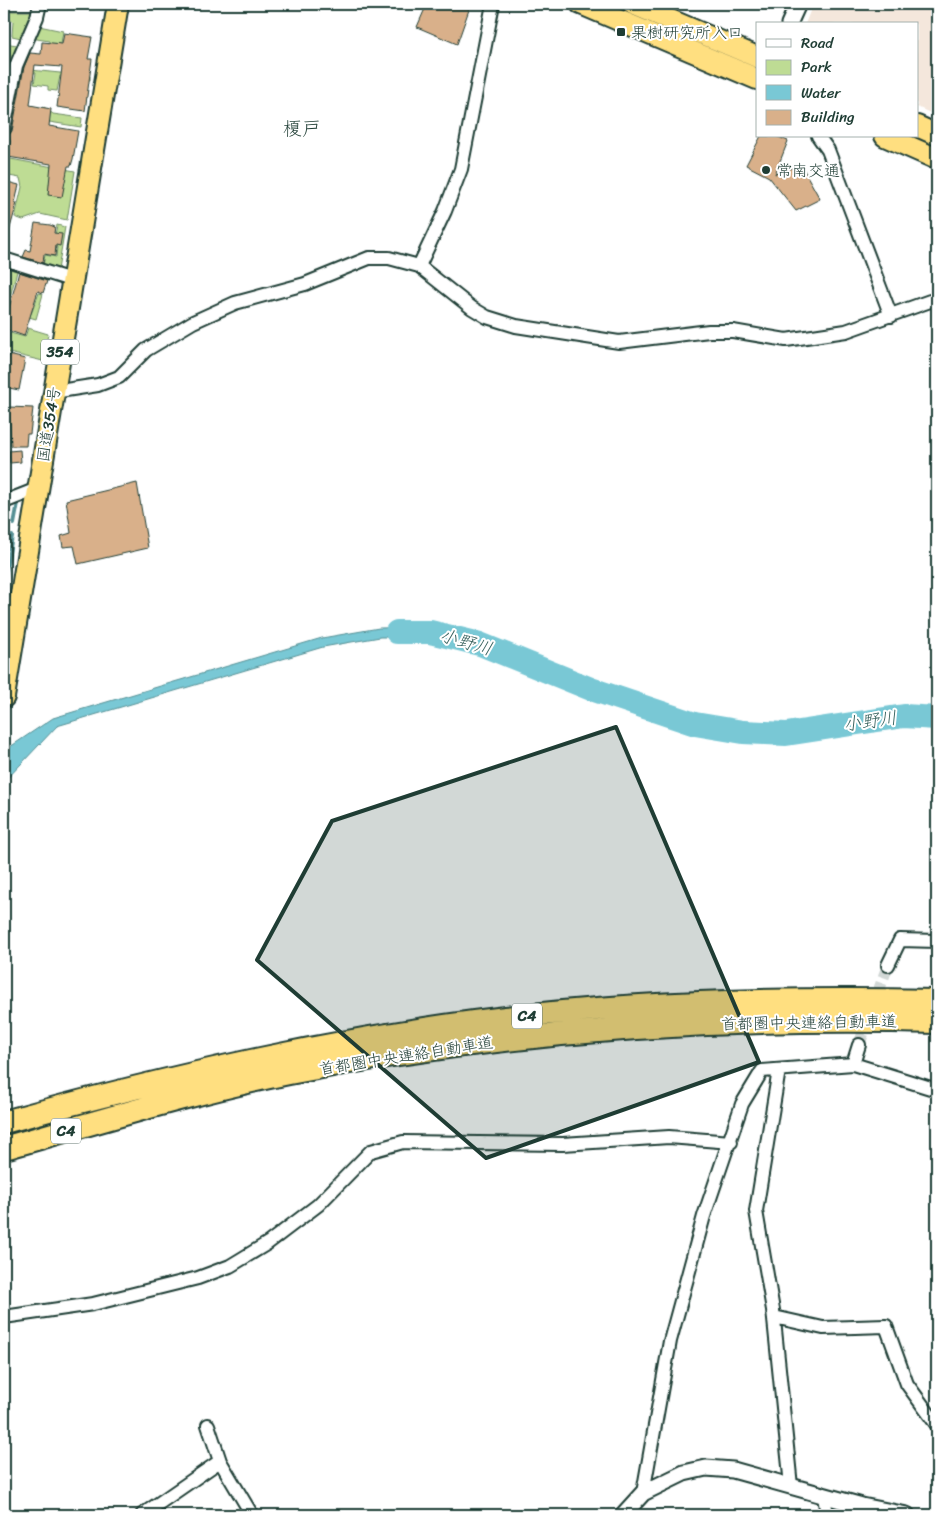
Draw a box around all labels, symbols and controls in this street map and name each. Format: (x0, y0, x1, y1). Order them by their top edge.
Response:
place label: 果樹研究所入口 (631, 18, 743, 47)
legend (756, 22, 918, 138)
marker: 果樹研究所入口 (615, 26, 627, 38)
text: Road (801, 30, 834, 56)
text: Park (801, 54, 832, 80)
text: Water (801, 80, 841, 106)
text: Building (801, 104, 855, 130)
district label: 榎戸 (283, 112, 321, 145)
place label: 常南交通 (776, 156, 840, 185)
marker: 常南交通 (760, 164, 772, 176)
road number: 354 (41, 340, 79, 364)
street label: 国道354号 (28, 384, 69, 464)
water label: 小野川 (436, 619, 496, 665)
water label: 小野川 (841, 701, 899, 741)
road number: C4 (512, 1004, 542, 1028)
street label: 首都圏中央連絡自動車道 (721, 1006, 897, 1039)
street label: 首都圏中央連絡自動車道 (317, 1027, 495, 1084)
road number: C4 (51, 1118, 81, 1144)

